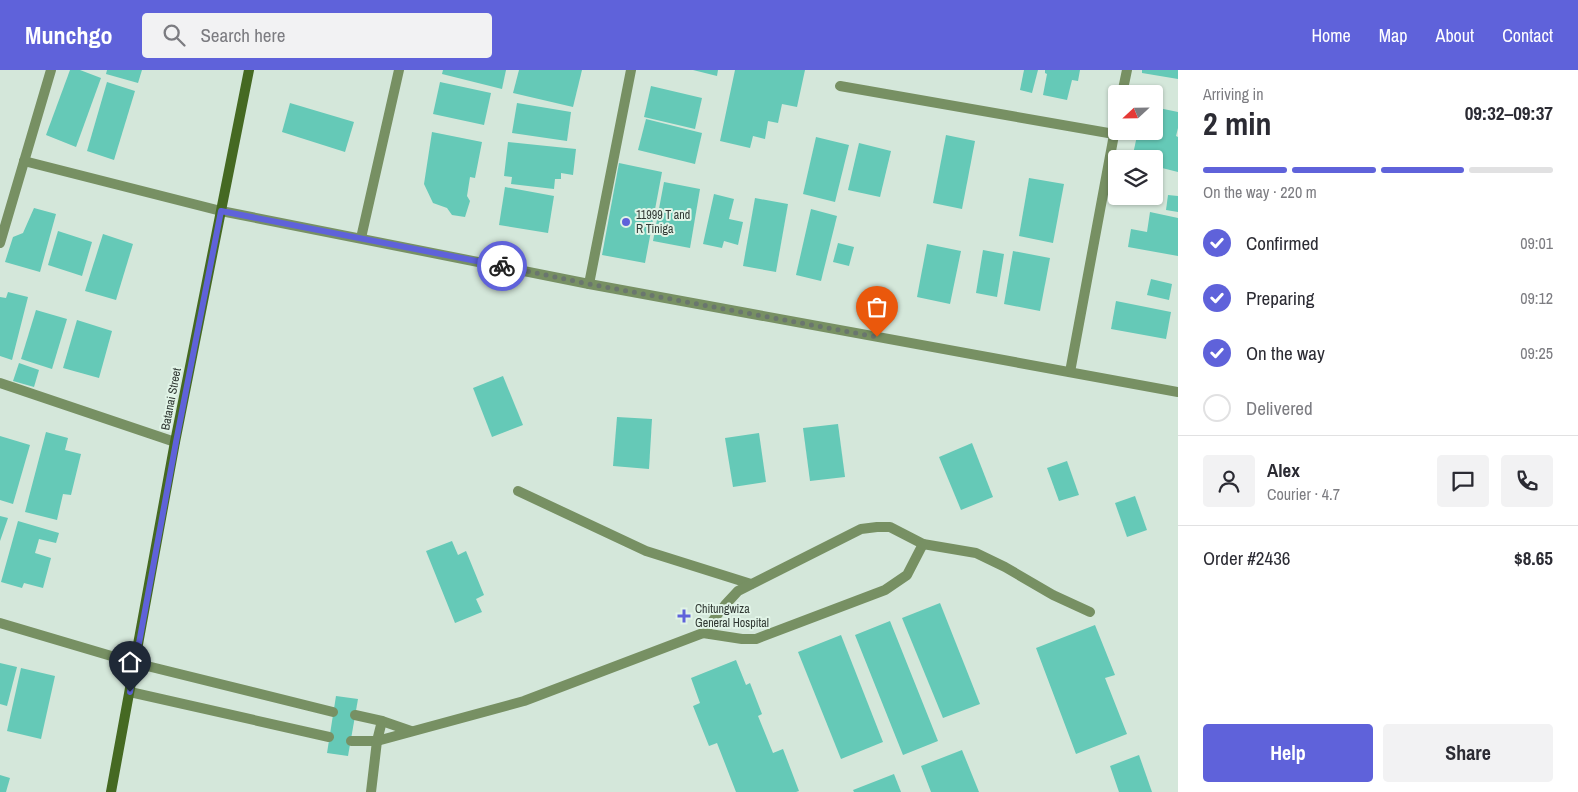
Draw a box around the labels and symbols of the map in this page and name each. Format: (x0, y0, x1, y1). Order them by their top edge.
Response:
north arrow (1108, 85, 1162, 140)
place label: 11999 T and R Tiniga (636, 207, 690, 237)
marker: 11999 T and R Tiniga (620, 216, 632, 228)
courier (477, 241, 527, 291)
pin (856, 286, 898, 337)
street label: Batanai Street (157, 366, 185, 431)
place label: Chitungwiza General Hospital (695, 601, 769, 631)
marker: Chitungwiza General Hospital (677, 609, 691, 623)
pin (109, 641, 151, 692)

